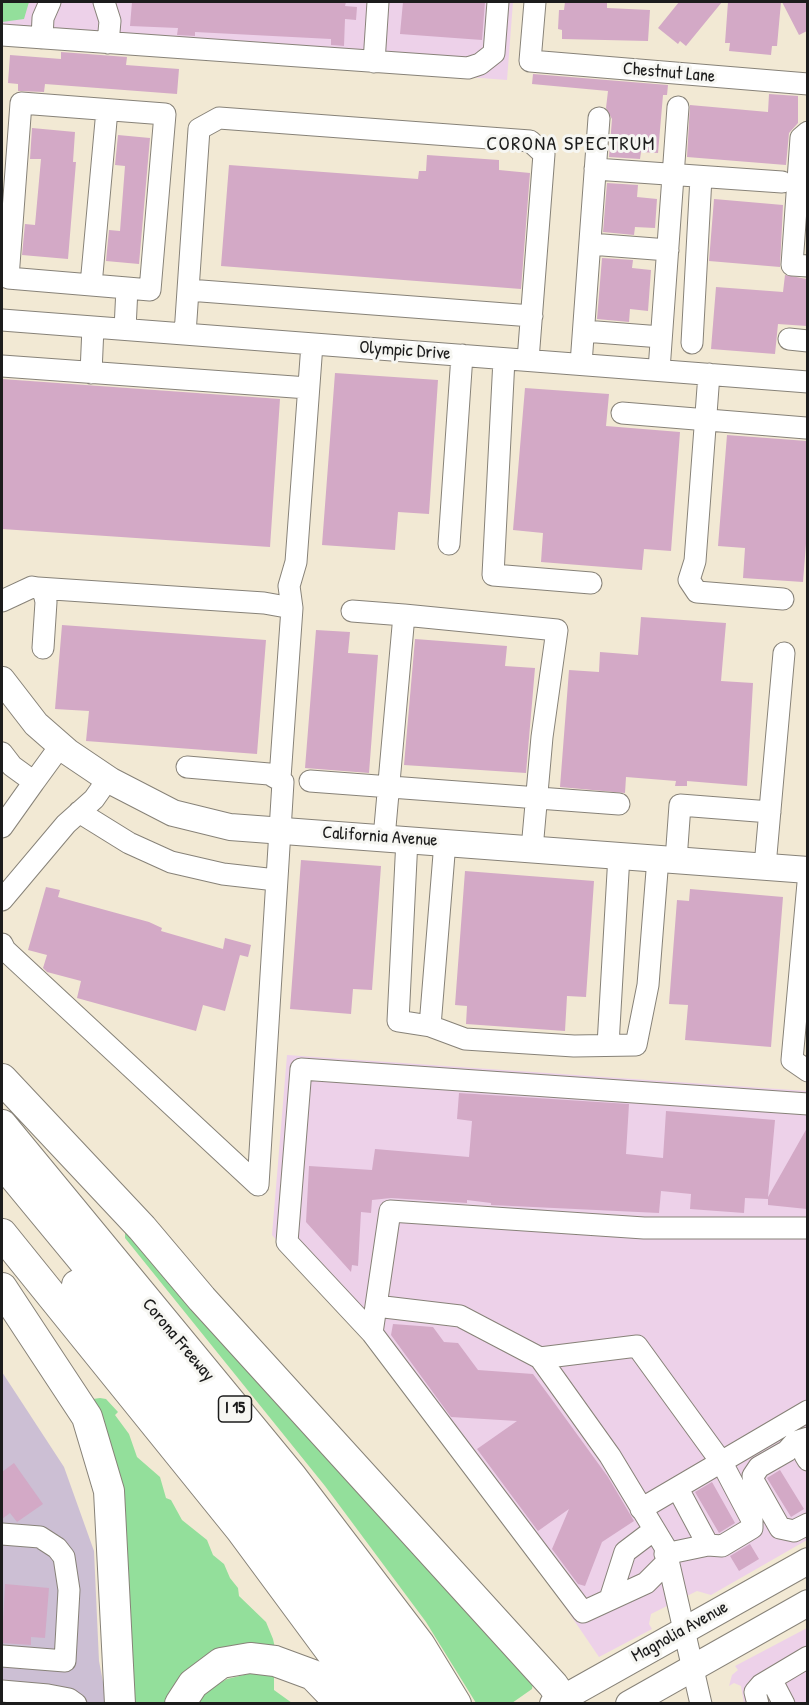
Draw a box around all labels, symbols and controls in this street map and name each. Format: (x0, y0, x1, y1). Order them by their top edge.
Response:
street label: Chestnut Lane (622, 58, 716, 88)
district label: CORONA SPECTRUM (486, 133, 656, 157)
street label: Olympic Drive (359, 337, 451, 365)
street label: California Avenue (322, 822, 438, 852)
street label: Corona Freeway (137, 1294, 219, 1386)
road number: I 15 (218, 1396, 252, 1422)
street label: Magnolia Avenue (628, 1597, 732, 1667)

